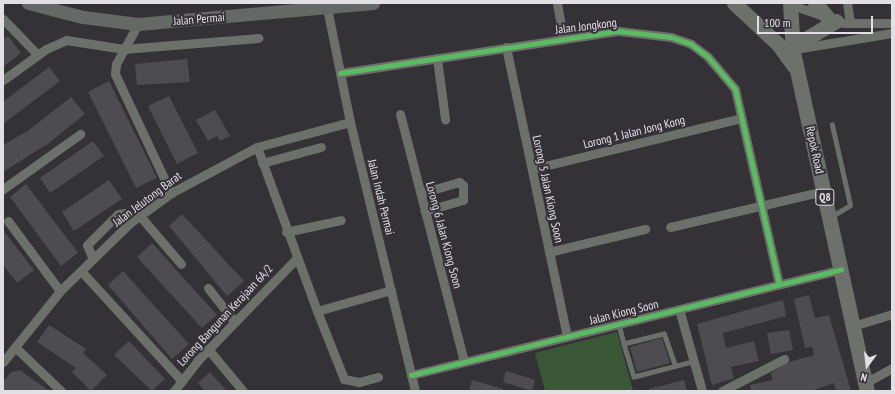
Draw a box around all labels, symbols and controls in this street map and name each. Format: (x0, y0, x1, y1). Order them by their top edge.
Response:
scale bar (759, 8, 875, 34)
street label: Jalan Permai (173, 10, 225, 28)
street label: Jalan Jongkong (554, 15, 618, 37)
text: 100 m (764, 15, 791, 30)
street label: Lorong 1 Jalan Jong Kong (582, 112, 686, 152)
street label: Repok Road (803, 125, 827, 175)
street label: Lorong 5 Jalan Kiong Soon (530, 134, 566, 244)
street label: Jalan Indah Permai (365, 158, 397, 236)
street label: Jalan Jelutong Barat (110, 169, 184, 229)
street label: Lorong 6 Jalan Kiong Soon (423, 180, 465, 290)
road number: Q8 (815, 188, 835, 206)
street label: Lorong Bangunan Kerajaan 6A/2 (174, 261, 276, 369)
street label: Jalan Kiong Soon (588, 296, 660, 328)
north arrow (847, 346, 887, 386)
text: N (859, 370, 869, 385)

